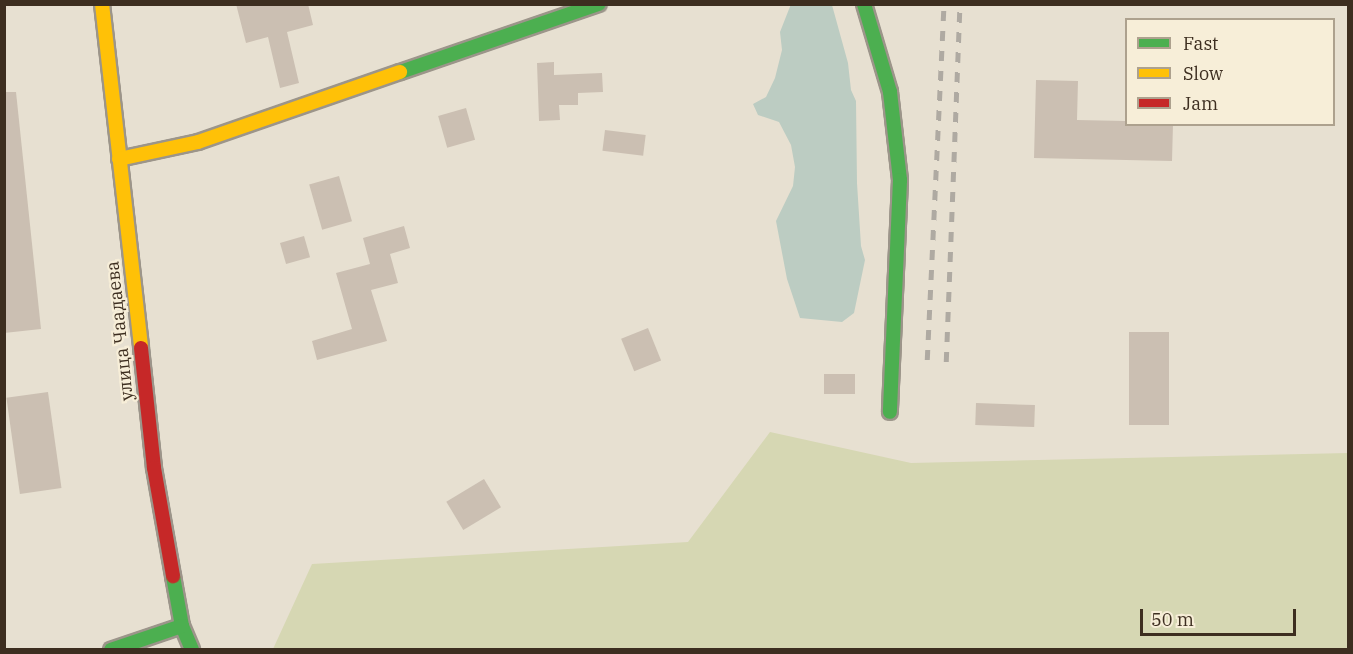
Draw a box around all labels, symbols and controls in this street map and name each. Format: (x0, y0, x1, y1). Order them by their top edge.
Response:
legend (1125, 18, 1335, 126)
text: Fast (1183, 32, 1218, 55)
text: Slow (1183, 62, 1223, 85)
text: Jam (1183, 92, 1218, 115)
street label: улица Чаадаева (102, 260, 138, 402)
scale bar (1143, 597, 1299, 635)
text: 50 m (1151, 608, 1194, 631)

